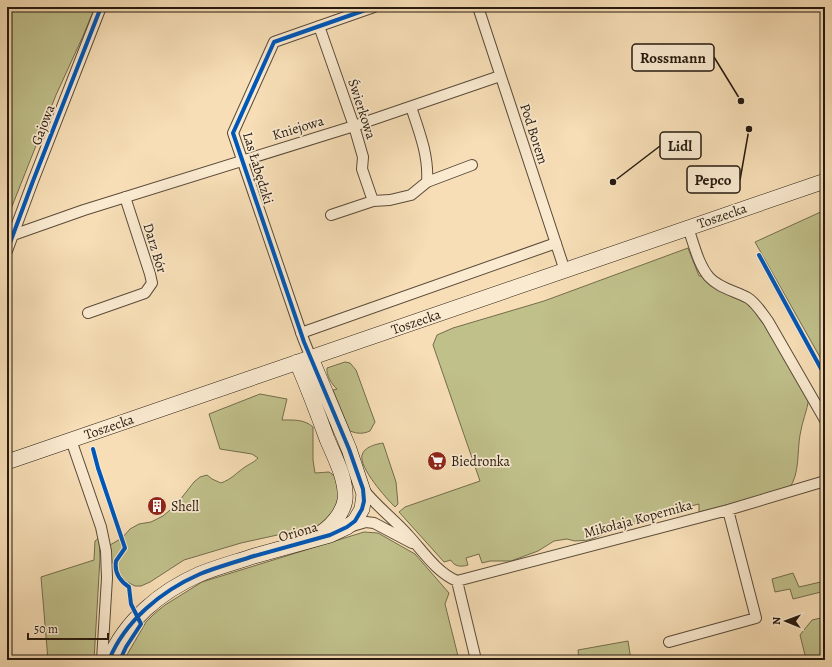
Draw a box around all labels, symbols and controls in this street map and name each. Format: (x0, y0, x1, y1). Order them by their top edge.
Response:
callout: Rossmann (632, 44, 714, 71)
text: Rossmann (640, 48, 706, 68)
street label: Świerkowa (343, 76, 381, 142)
street label: Gajowa (27, 101, 60, 148)
street label: Pod Borem (515, 101, 553, 167)
street label: Kniejowa (270, 111, 327, 145)
street label: Las Łabędzki (238, 130, 278, 206)
callout: Lidl (660, 132, 701, 159)
text: Lidl (668, 136, 692, 156)
callout: Pepco (687, 166, 740, 193)
text: Pepco (694, 170, 732, 190)
street label: Toszecka (695, 199, 750, 233)
street label: Darz Bór (138, 221, 172, 276)
street label: Toszecka (389, 305, 444, 339)
street label: Toszecka (82, 410, 137, 444)
supermarket icon: Biedronka (426, 450, 448, 472)
place label: Biedronka (451, 452, 510, 471)
building icon: Shell (146, 495, 168, 517)
street label: Mikołaja Kopernika (582, 495, 695, 543)
place label: Shell (171, 497, 199, 516)
street label: Oriona (276, 517, 320, 547)
north arrow (766, 601, 806, 641)
scale bar (28, 615, 108, 641)
text: N (769, 617, 784, 625)
text: 50 m (34, 621, 58, 637)

